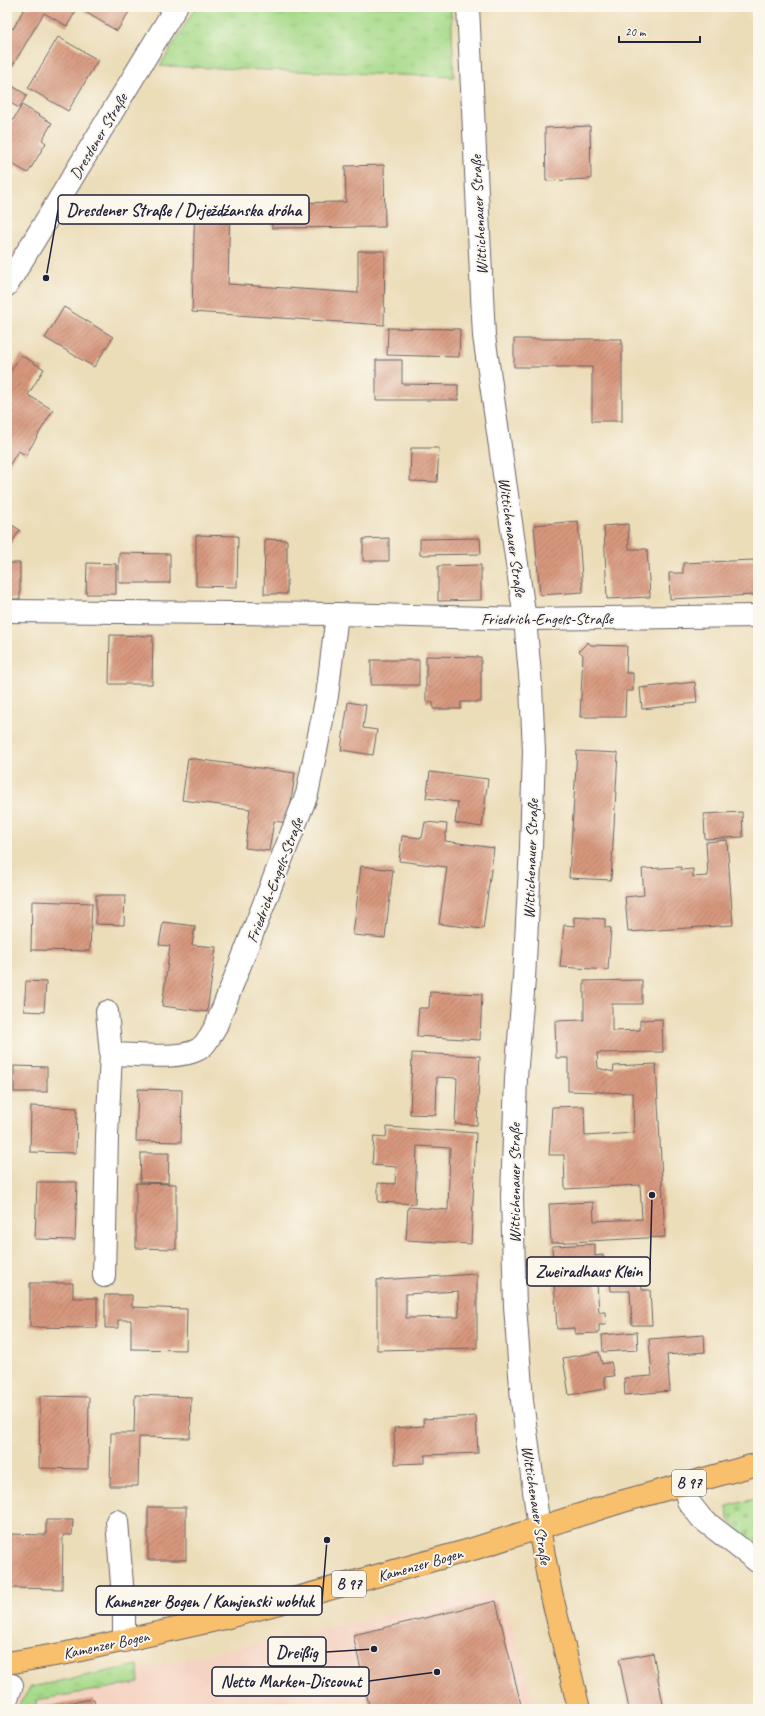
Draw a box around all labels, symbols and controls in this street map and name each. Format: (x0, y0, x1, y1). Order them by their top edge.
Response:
scale bar (619, 18, 700, 44)
text: 20 m (625, 24, 647, 40)
street label: Dresdener Straße (65, 88, 133, 183)
street label: Wittichenauer Straße (466, 153, 492, 275)
callout: Dresdener Straße / Drježdźanska dróha (58, 195, 309, 224)
text: Dresdener Straße / Drježdźanska dróha (67, 200, 303, 221)
street label: Wittichenauer Straße (494, 476, 531, 600)
street label: Friedrich-Engels-Straße (481, 609, 615, 629)
street label: Wittichenauer Straße (519, 797, 543, 919)
street label: Friedrich-Engels-Straße (242, 813, 309, 946)
street label: Wittichenauer Straße (505, 1121, 525, 1243)
callout: Zweiradhaus Klein (527, 1257, 650, 1286)
text: Zweiradhaus Klein (536, 1261, 643, 1282)
street label: Wittichenauer Straße (517, 1444, 556, 1568)
road number: B 97 (672, 1470, 706, 1496)
street label: Kamenzer Bogen (375, 1543, 466, 1587)
road number: B 97 (332, 1571, 366, 1597)
callout: Kamenzer Bogen / Kamjenski wobłuk (96, 1586, 322, 1615)
text: Kamenzer Bogen / Kamjenski wobłuk (104, 1591, 315, 1612)
street label: Kamenzer Bogen (61, 1626, 152, 1664)
callout: Dreißig (268, 1637, 326, 1666)
text: Dreißig (276, 1642, 320, 1663)
callout: Netto Marken-Discount (212, 1667, 369, 1696)
text: Netto Marken-Discount (221, 1671, 364, 1692)

